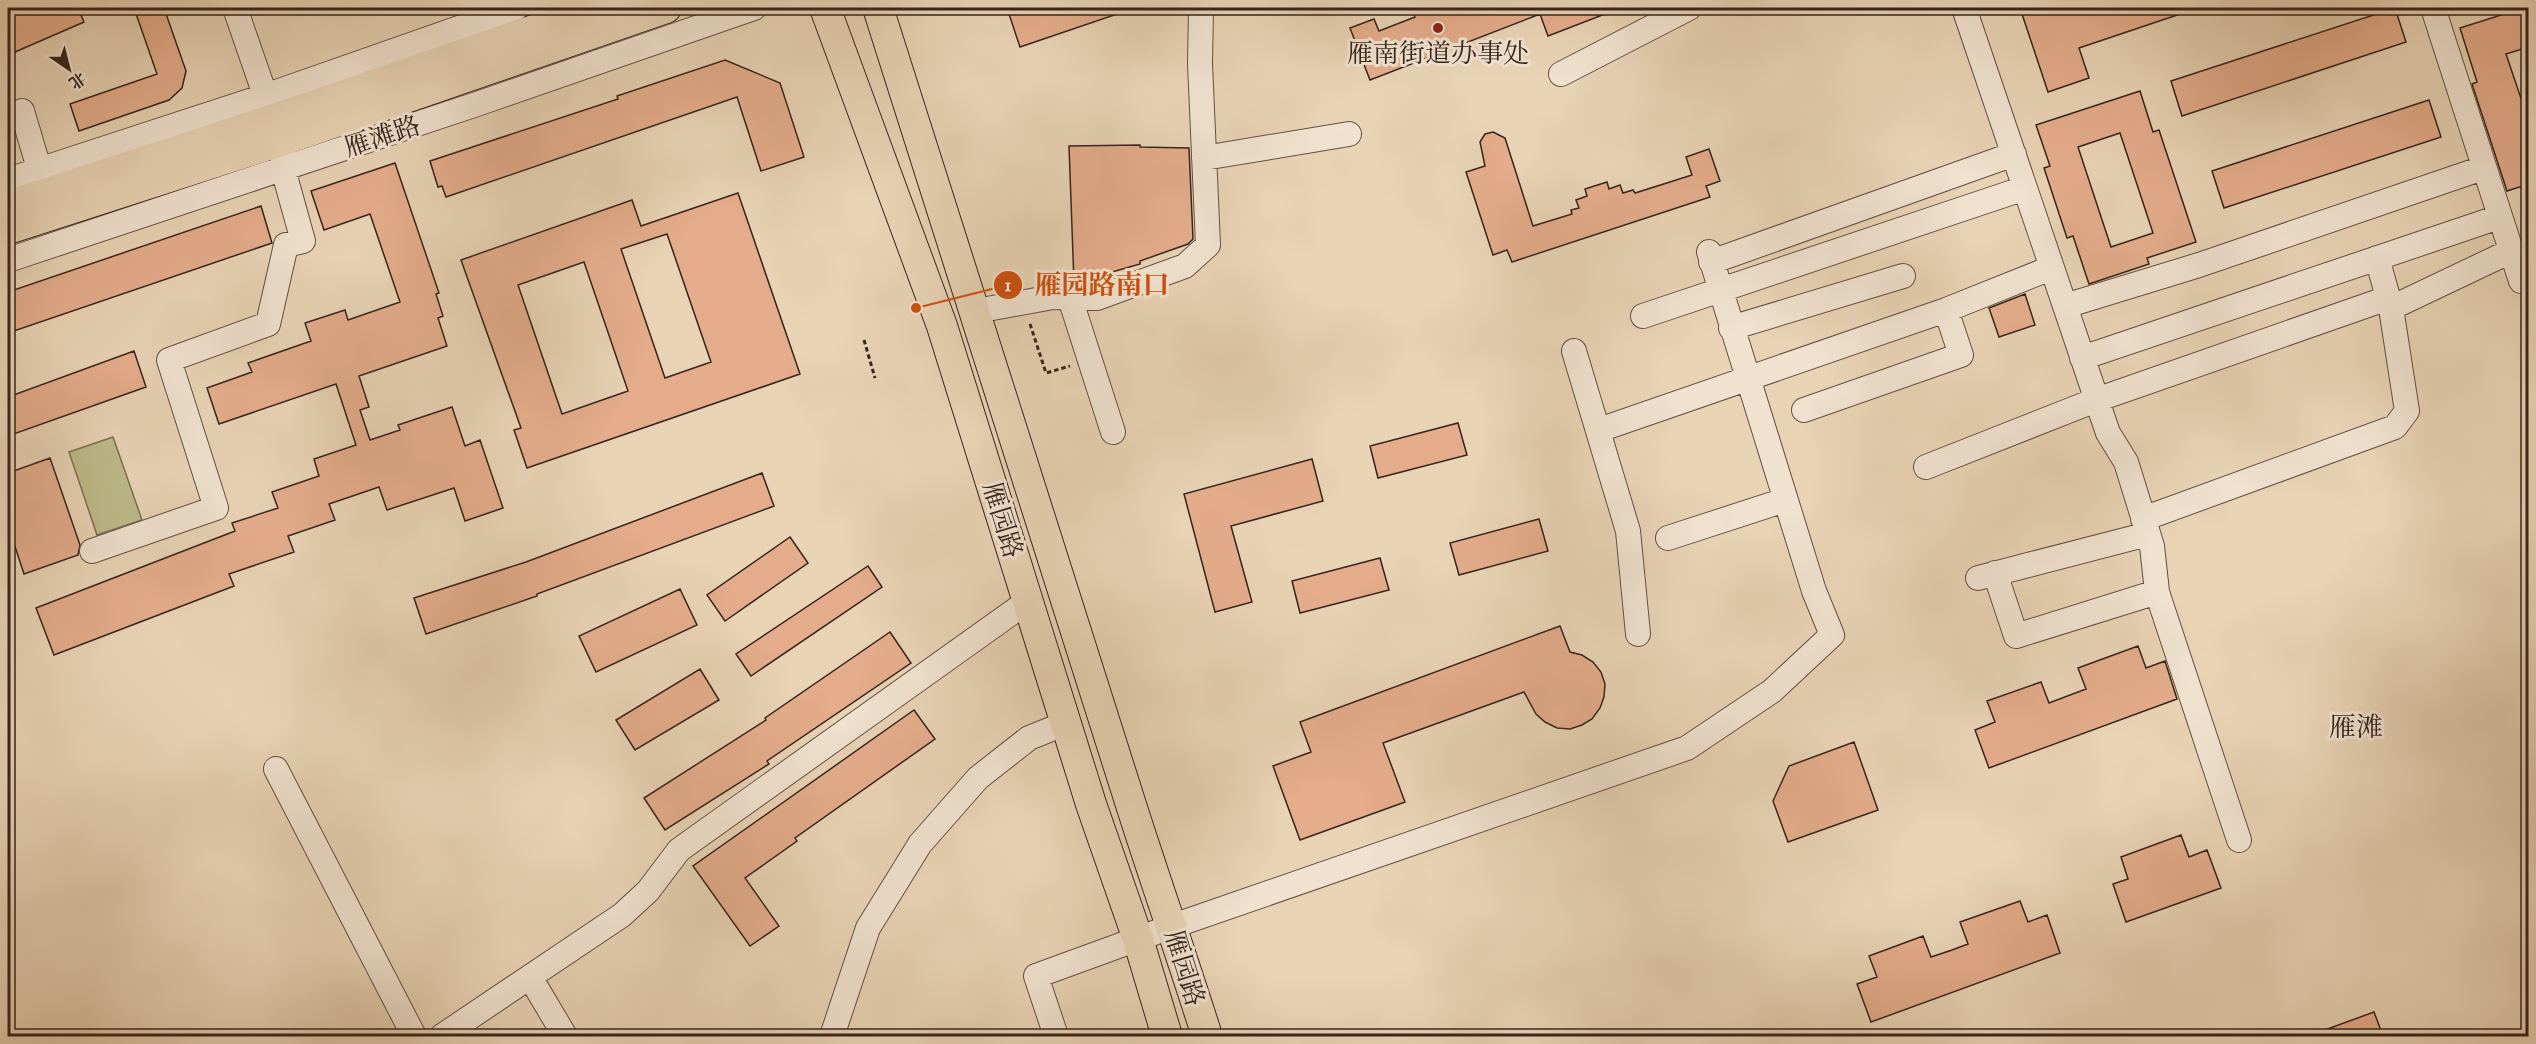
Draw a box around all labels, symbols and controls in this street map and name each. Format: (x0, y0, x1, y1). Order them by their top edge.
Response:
marker: 雁南街道办事处 (1431, 21, 1445, 35)
place label: 雁南街道办事处 (1347, 37, 1529, 74)
north arrow (39, 39, 99, 99)
text: 北 (63, 65, 89, 93)
street label: 雁滩路 (340, 109, 426, 168)
callout: 雁园路南口 (993, 262, 1182, 307)
text: 雁园路南口 (1035, 268, 1170, 307)
text: 1 (1005, 274, 1012, 300)
street label: 雁园路 (972, 478, 1030, 563)
district label: 雁滩 (2329, 710, 2383, 749)
street label: 雁园路 (1154, 926, 1212, 1011)

